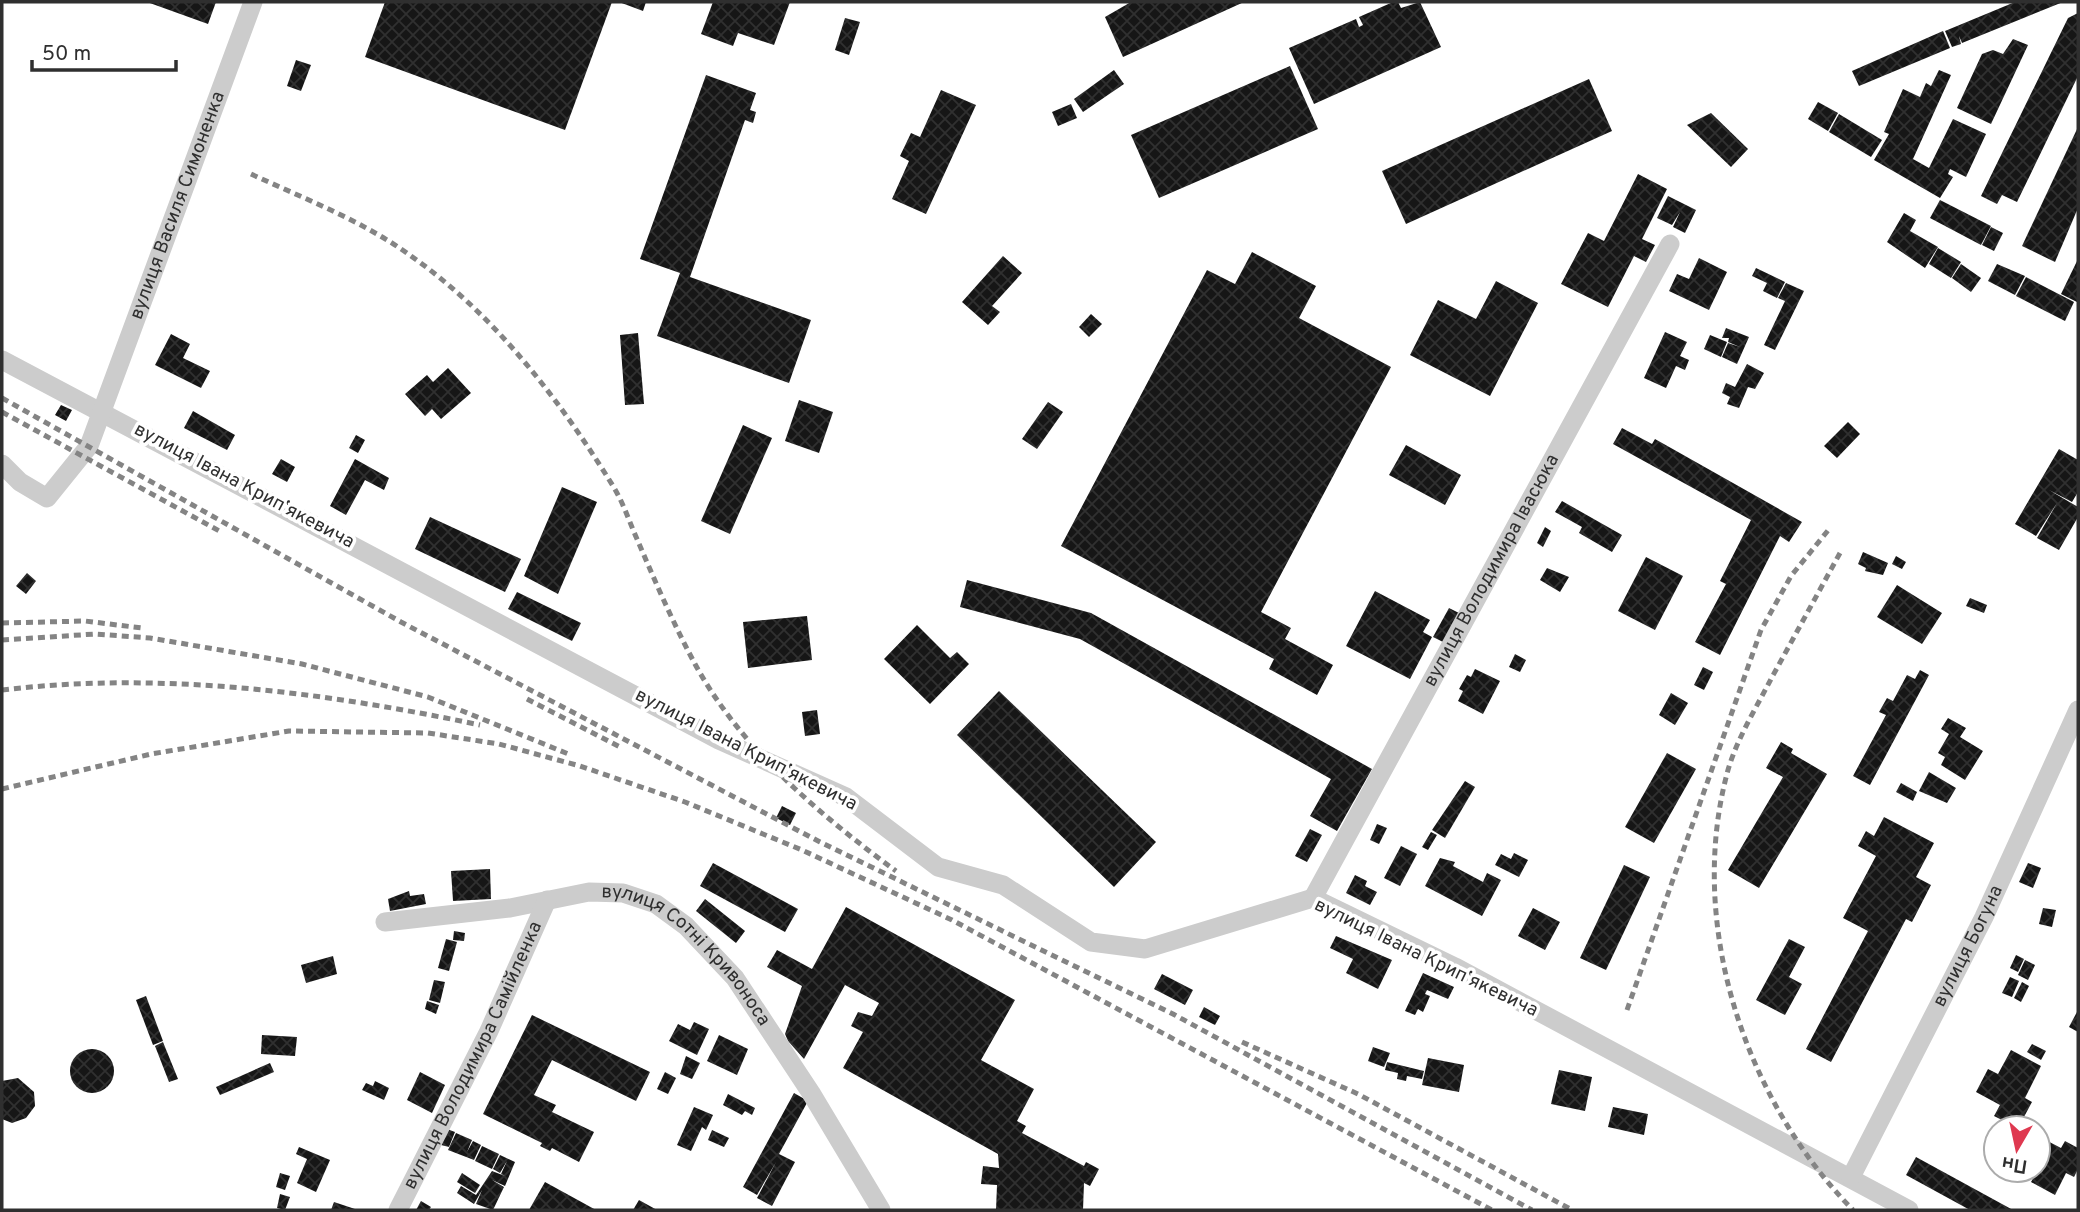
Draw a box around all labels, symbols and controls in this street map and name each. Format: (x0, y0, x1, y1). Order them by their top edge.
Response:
scale bar (32, 28, 175, 72)
text: 50 m (42, 41, 91, 68)
street label: вулиця Василя Симоненка (125, 88, 231, 323)
street label: вулиця Івана Крипʼякевича (130, 418, 358, 554)
street label: вулиця Володимира Івасюка (1418, 450, 1565, 691)
street label: вулиця Івана Крипʼякевича (631, 683, 861, 817)
street label: вулиця Сотні Кривоноса (601, 880, 775, 1031)
street label: вулиця Богуна (1928, 881, 2009, 1011)
street label: вулиця Івана Крипʼякевича (1310, 893, 1542, 1023)
street label: вулиця Володимира Самійленка (398, 918, 548, 1194)
north arrow (1982, 1114, 2052, 1184)
text: Пн (2000, 1150, 2029, 1178)

